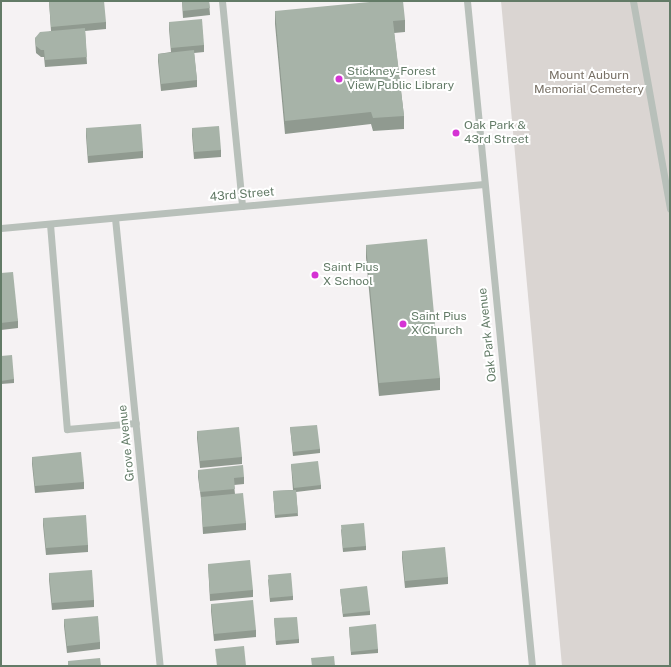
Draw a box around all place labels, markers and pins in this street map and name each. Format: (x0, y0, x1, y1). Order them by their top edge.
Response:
place label: Stickney-Forest View Public Library (347, 65, 454, 93)
marker: Stickney-Forest View Public Library (334, 74, 344, 84)
place label: Oak Park & 43rd Street (464, 119, 529, 147)
marker: Oak Park & 43rd Street (451, 128, 461, 138)
place label: Saint Pius X School (323, 261, 379, 289)
marker: Saint Pius X School (310, 270, 320, 280)
place label: Saint Pius X Church (411, 310, 467, 338)
marker: Saint Pius X Church (398, 319, 408, 329)

